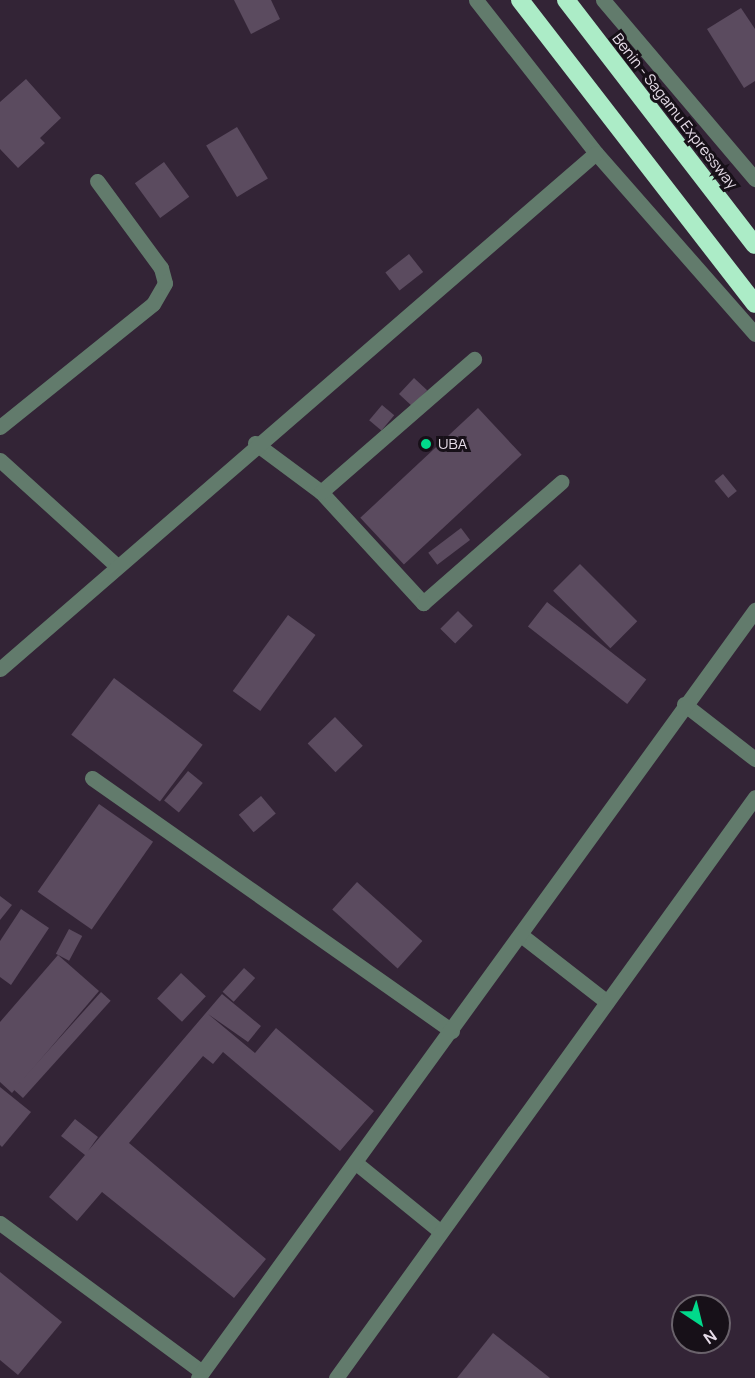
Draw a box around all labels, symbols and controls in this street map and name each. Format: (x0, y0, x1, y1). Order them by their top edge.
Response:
street label: Benin - Sagamu Expressway (609, 30, 741, 192)
place label: UBA (438, 435, 467, 453)
marker: UBA (419, 437, 433, 451)
north arrow (671, 1294, 731, 1354)
text: N (699, 1325, 721, 1349)

